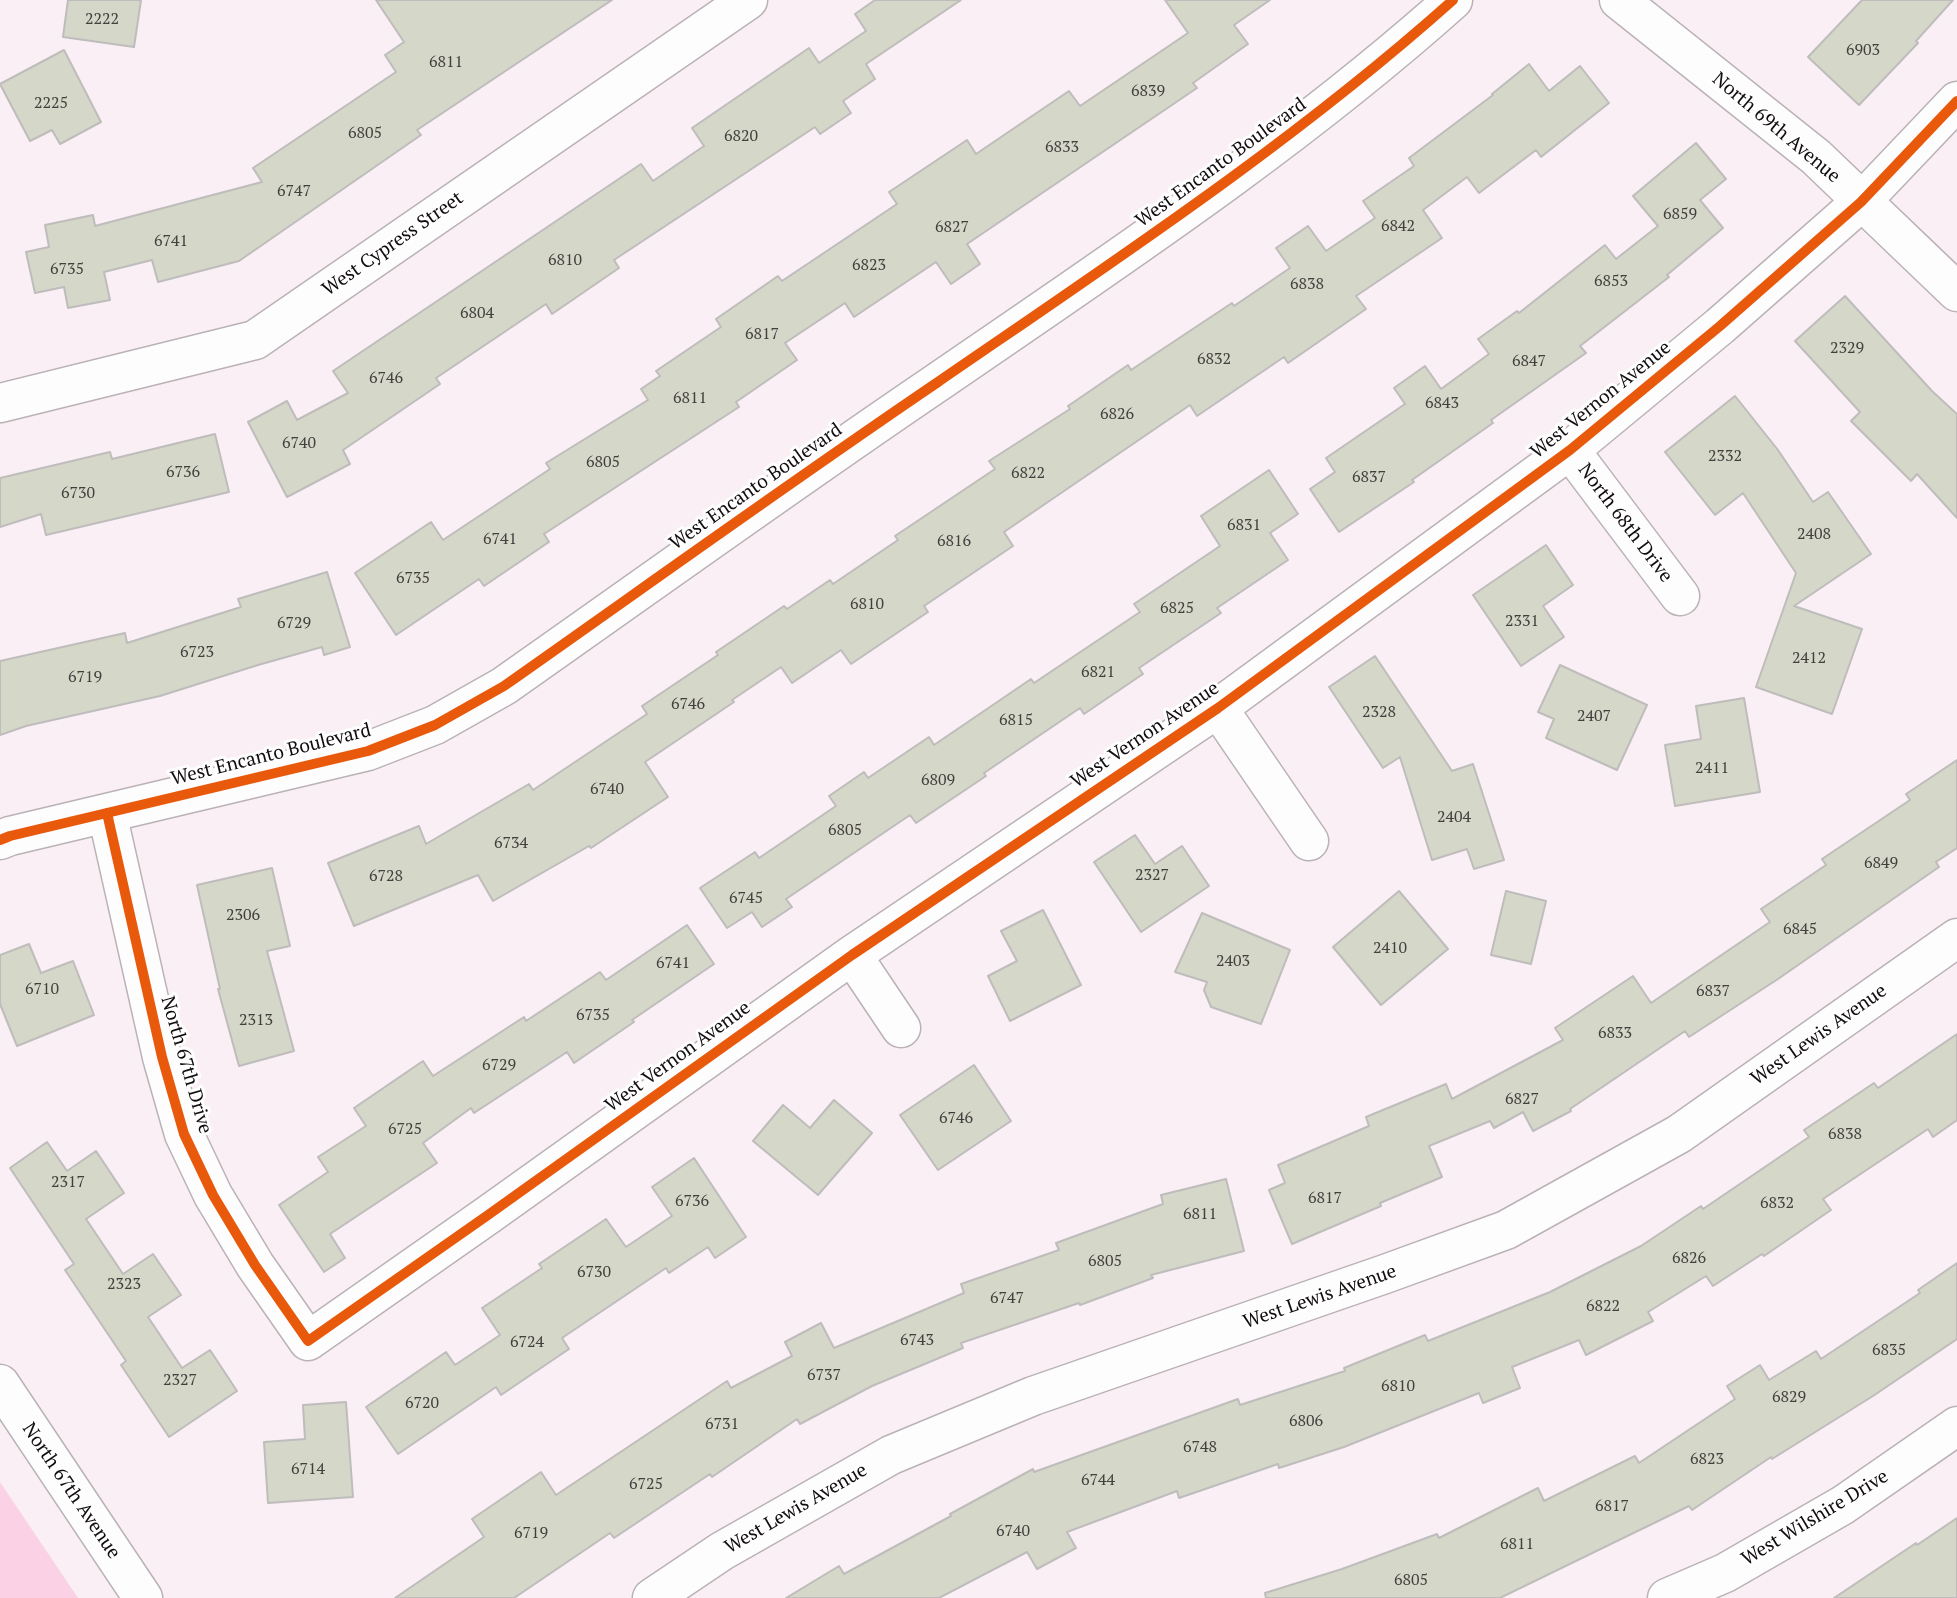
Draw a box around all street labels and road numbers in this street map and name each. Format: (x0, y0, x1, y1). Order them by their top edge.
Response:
street label: North 69th Avenue (1707, 68, 1845, 188)
street label: West Encanto Boulevard (1131, 93, 1311, 233)
street label: West Cypress Street (318, 187, 468, 301)
street label: West Vernon Avenue (1526, 336, 1676, 464)
street label: West Encanto Boulevard (665, 419, 847, 555)
street label: North 68th Drive (1573, 459, 1677, 587)
street label: West Vernon Avenue (1067, 677, 1223, 793)
street label: West Encanto Boulevard (169, 719, 373, 791)
street label: West Lewis Avenue (1747, 980, 1891, 1090)
street label: North 67th Drive (155, 994, 217, 1136)
street label: West Vernon Avenue (601, 997, 755, 1117)
street label: West Lewis Avenue (1240, 1260, 1400, 1334)
street label: North 67th Avenue (17, 1419, 125, 1563)
street label: West Lewis Avenue (721, 1459, 871, 1559)
street label: West Wilshire Drive (1738, 1465, 1892, 1571)

